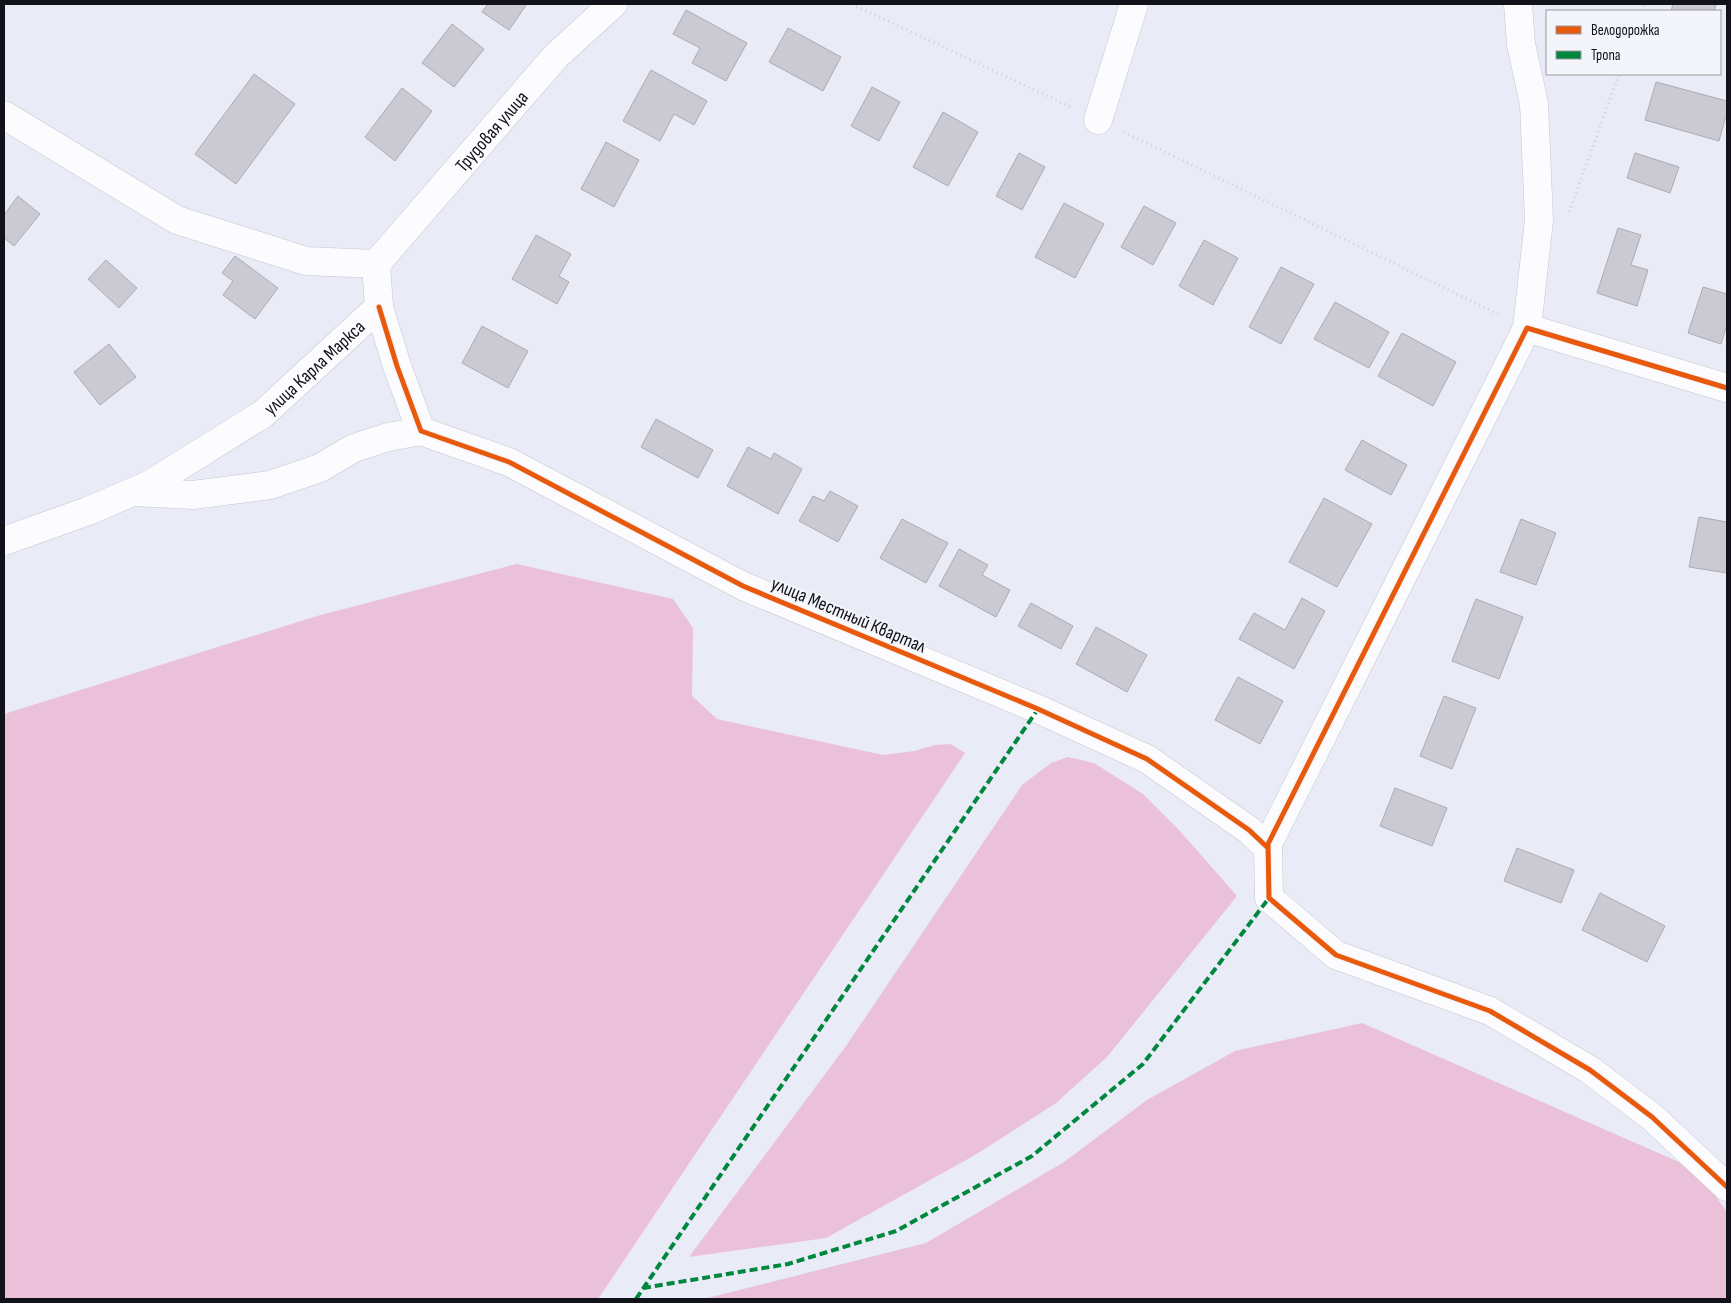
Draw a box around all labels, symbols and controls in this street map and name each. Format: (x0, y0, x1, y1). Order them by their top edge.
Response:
legend (1546, 10, 1721, 75)
text: Велодорожка (1591, 21, 1660, 40)
text: Тропа (1591, 46, 1621, 65)
street label: Трудовая улица (451, 87, 534, 177)
street label: улица Карла Маркса (260, 316, 370, 421)
street label: улица Местный Квартал (767, 572, 930, 659)

